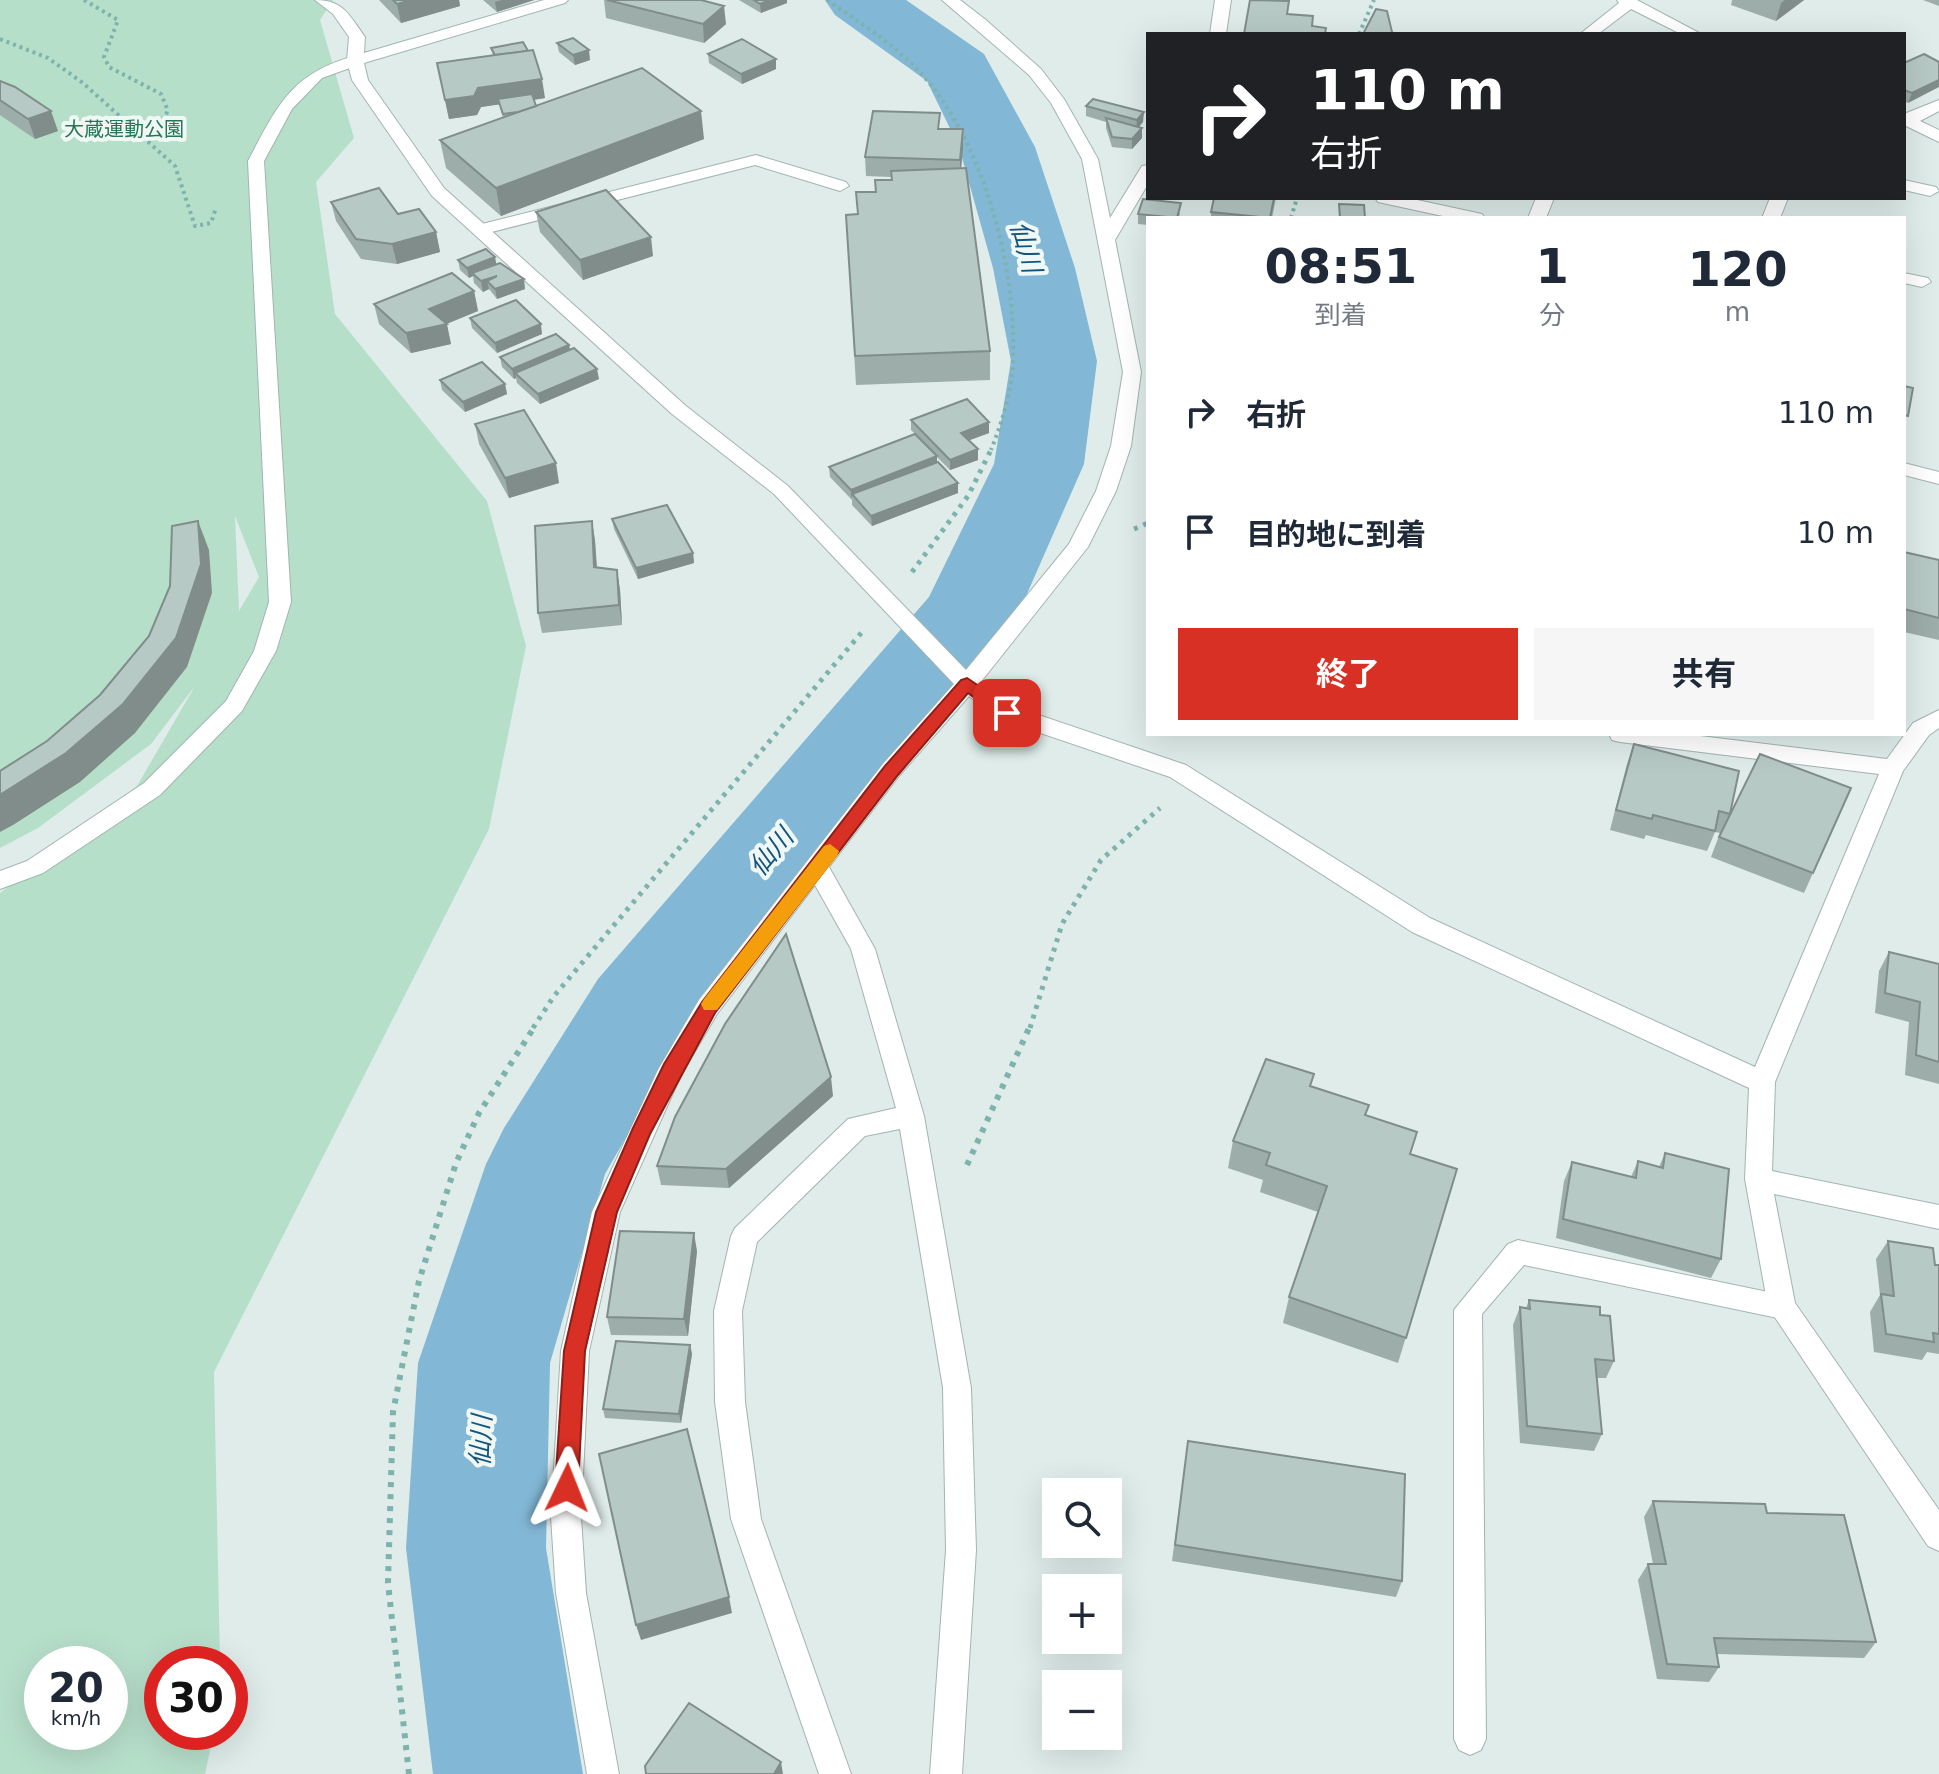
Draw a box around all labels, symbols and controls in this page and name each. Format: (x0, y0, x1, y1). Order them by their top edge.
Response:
text: 110 m (1310, 57, 1505, 122)
icon: right (1178, 64, 1282, 168)
park label: 大蔵運動公園 (64, 117, 184, 141)
text: 右折 (1310, 133, 1382, 174)
water label: 仙川 (1004, 218, 1048, 279)
text: 08:51 (1264, 238, 1417, 294)
text: 1 (1536, 238, 1569, 294)
text: 120 (1687, 241, 1788, 297)
text: m (1725, 297, 1750, 327)
text: 到着 (1315, 300, 1367, 330)
text: 分 (1539, 300, 1565, 330)
icon: right (1178, 390, 1222, 434)
text: 110 m (1778, 395, 1874, 430)
text: 右折 (1246, 397, 1306, 432)
icon: arrive (1178, 510, 1222, 554)
text: 10 m (1797, 515, 1874, 550)
text: 目的地に到着 (1246, 517, 1426, 552)
button: 終了 (1178, 628, 1518, 720)
button: 共有 (1534, 628, 1874, 720)
pin (973, 679, 1041, 747)
icon: arrive (985, 691, 1029, 735)
water label: 仙川 (743, 820, 801, 882)
water label: 仙川 (465, 1412, 497, 1468)
position arrow (525, 1446, 609, 1530)
map controls (1042, 1478, 1122, 1750)
button: search (1042, 1478, 1122, 1558)
button: + (1042, 1574, 1122, 1654)
speed limit sign: 30 (144, 1646, 248, 1750)
text: 20 (48, 1665, 104, 1711)
button: − (1042, 1670, 1122, 1750)
text: km/h (51, 1706, 101, 1730)

